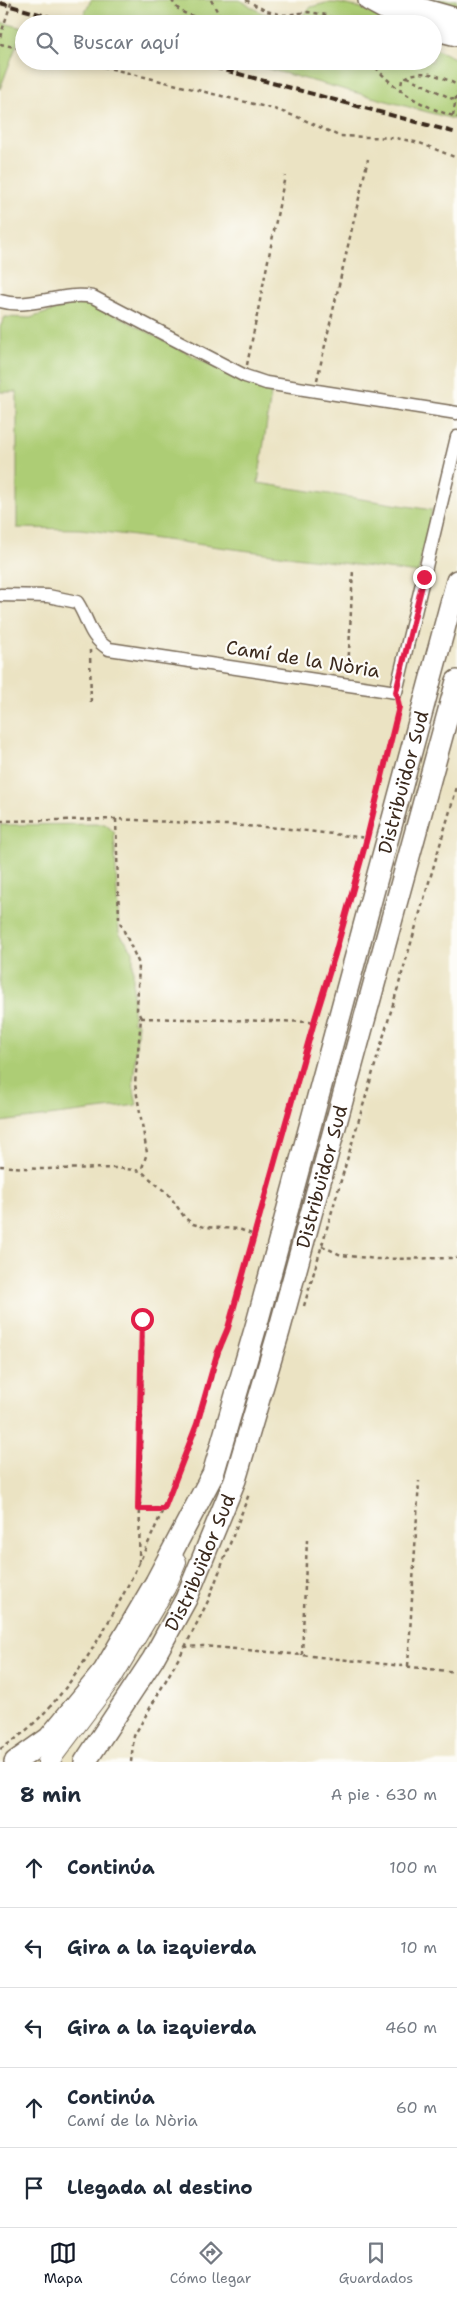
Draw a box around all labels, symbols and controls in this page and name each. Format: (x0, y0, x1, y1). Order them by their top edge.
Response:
search box (15, 15, 442, 70)
icon: search (33, 29, 61, 57)
text: Buscar aquí (73, 30, 179, 55)
route end (413, 566, 436, 589)
street label: Camí de la Nòria (224, 635, 382, 684)
street label: Distribuïdor Sud (372, 708, 434, 856)
street label: Distribuïdor Sud (290, 1102, 353, 1251)
route start (131, 1308, 154, 1331)
street label: Distribuïdor Sud (158, 1490, 240, 1635)
text: 8 min (20, 1781, 81, 1809)
text: A pie · 630 m (331, 1784, 437, 1805)
icon: ahead (20, 1854, 48, 1882)
text: Continúa (67, 1855, 155, 1880)
text: 100 m (389, 1857, 437, 1878)
icon: left (20, 1934, 48, 1962)
text: Gira a la izquierda (67, 1935, 256, 1960)
text: 10 m (400, 1937, 437, 1958)
icon: left (20, 2014, 48, 2042)
text: Gira a la izquierda (67, 2015, 256, 2040)
text: 460 m (385, 2017, 437, 2038)
text: Continúa (67, 2085, 155, 2110)
icon: ahead (20, 2094, 48, 2122)
text: 60 m (396, 2097, 437, 2118)
text: Camí de la Nòria (67, 2110, 198, 2131)
icon: arrive (20, 2174, 48, 2202)
text: Llegada al destino (67, 2175, 253, 2200)
tab: Mapa (44, 2239, 82, 2287)
tab: Cómo llegar (170, 2239, 251, 2287)
tab: Guardados (339, 2239, 413, 2287)

